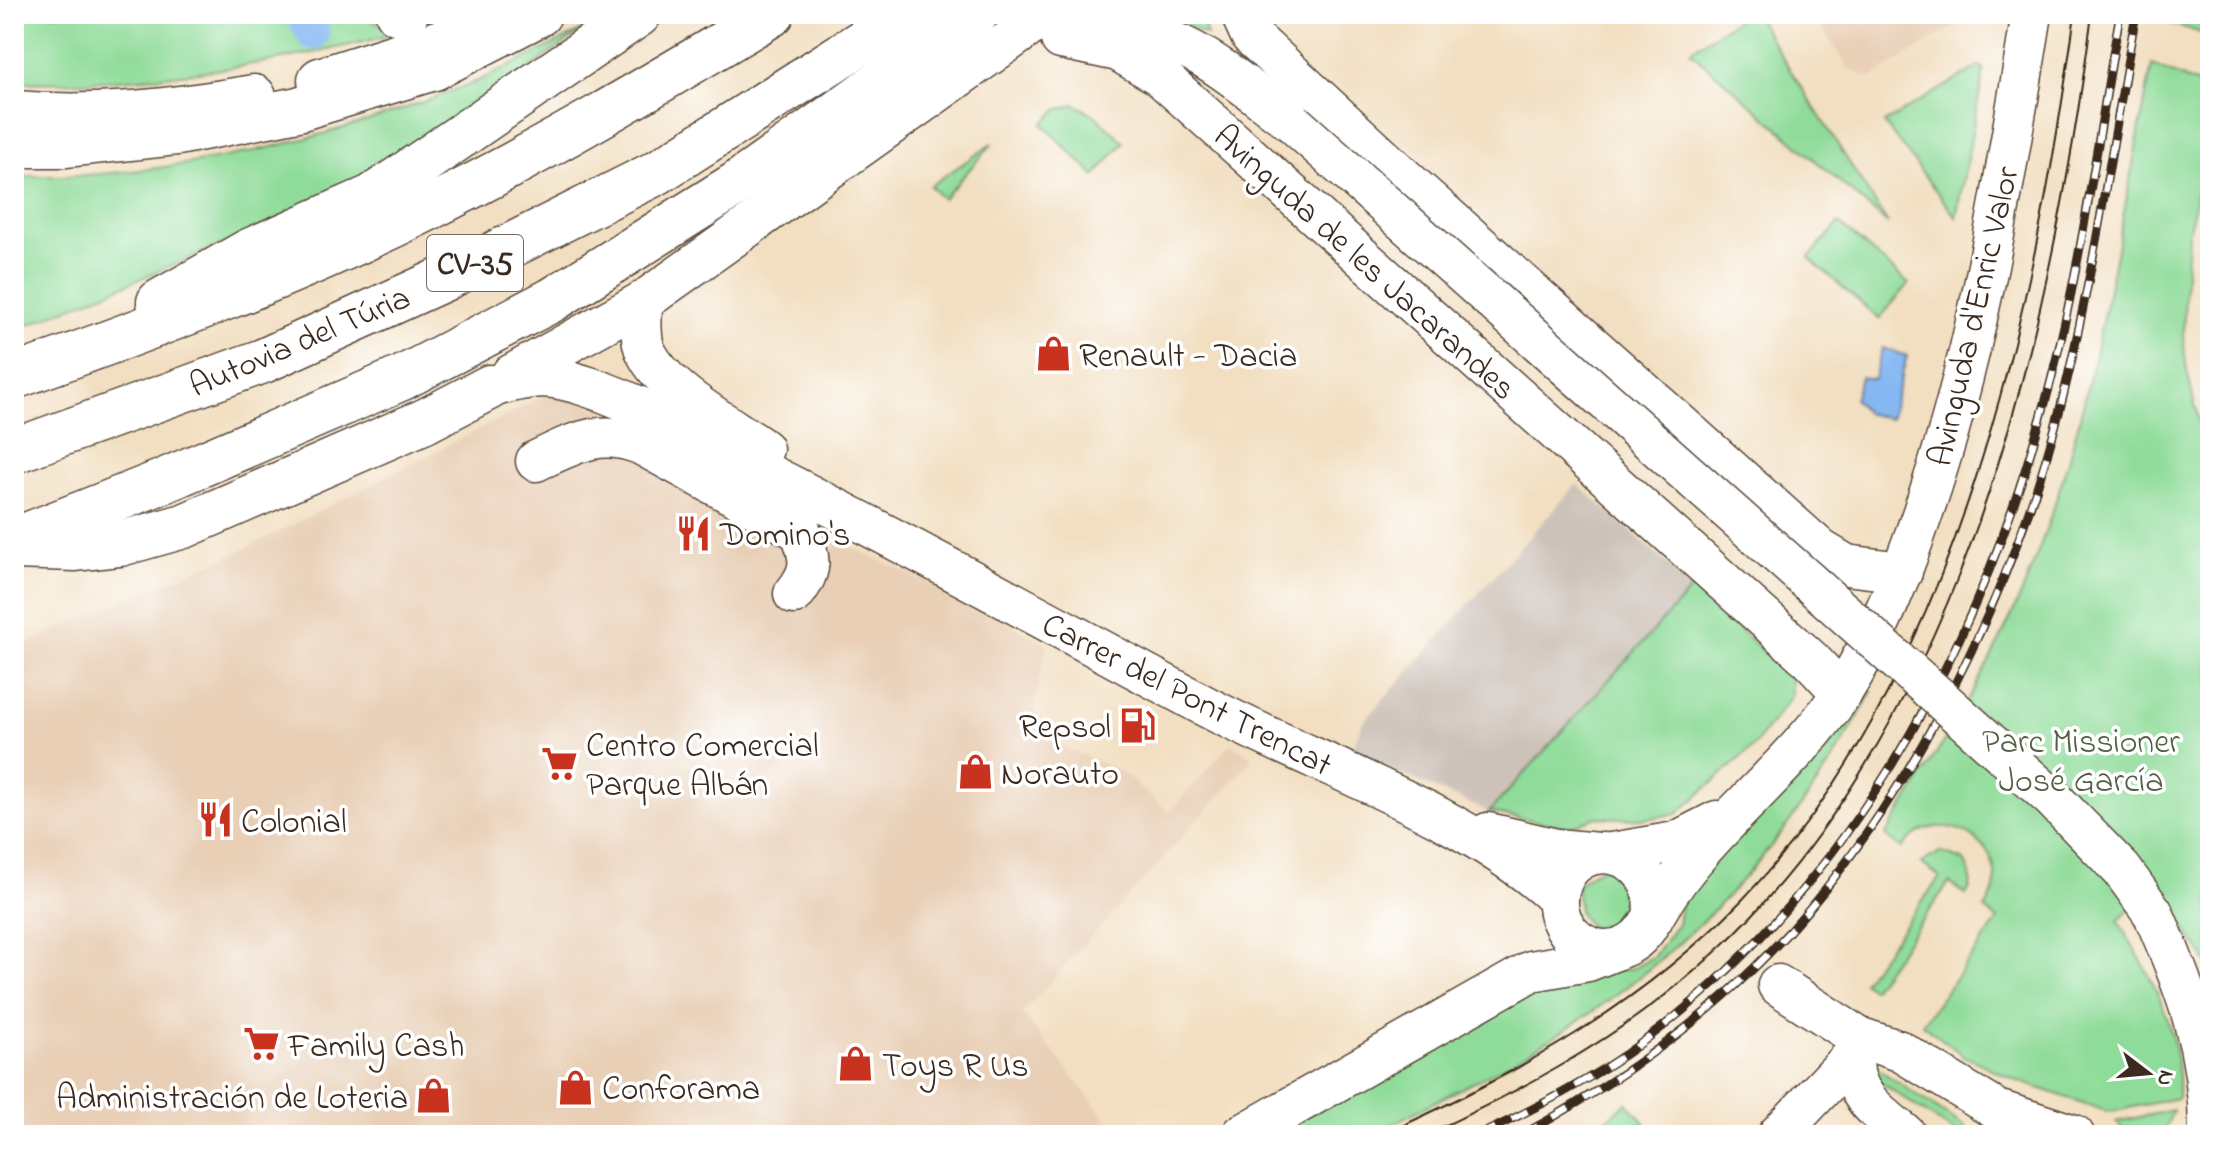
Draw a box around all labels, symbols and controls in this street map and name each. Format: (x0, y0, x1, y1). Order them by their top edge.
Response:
street label: Avinguda de les Jacarandes (1201, 114, 1526, 414)
street label: Avinguda d'Enric Valor (1917, 162, 2035, 472)
road number: CV-35 (427, 235, 523, 291)
street label: Autovia del Túria (182, 275, 419, 413)
place label: Renault - Dacia (1079, 333, 1297, 383)
shop icon: Renault - Dacia (1034, 335, 1072, 373)
place label: Domino's (719, 512, 850, 562)
restaurant icon: Domino's (675, 514, 713, 552)
street label: Carrer del Pont Trencat (1032, 602, 1340, 791)
place label: Repsol (1019, 704, 1111, 754)
fuel station icon: Repsol (1118, 706, 1156, 744)
park label: Parc Missioner José García (1982, 719, 2180, 808)
place label: Centro Comercial Parque Albán (586, 723, 819, 812)
supermarket icon: Centro Comercial Parque Albán (541, 745, 579, 783)
place label: Norauto (1001, 751, 1119, 801)
shop icon: Norauto (956, 753, 994, 791)
place label: Colonial (241, 799, 347, 849)
restaurant icon: Colonial (196, 801, 234, 839)
place label: Family Cash (287, 1023, 465, 1073)
supermarket icon: Family Cash (243, 1025, 281, 1063)
north arrow (2108, 1033, 2188, 1113)
place label: Toys R Us (882, 1043, 1029, 1093)
shop icon: Toys R Us (837, 1045, 875, 1083)
place label: Conforama (602, 1066, 760, 1116)
text: N (2147, 1066, 2182, 1089)
shop icon: Conforama (557, 1068, 595, 1106)
place label: Administración de Loteria (56, 1075, 408, 1125)
shop icon: Administración de Loteria (415, 1077, 453, 1115)

